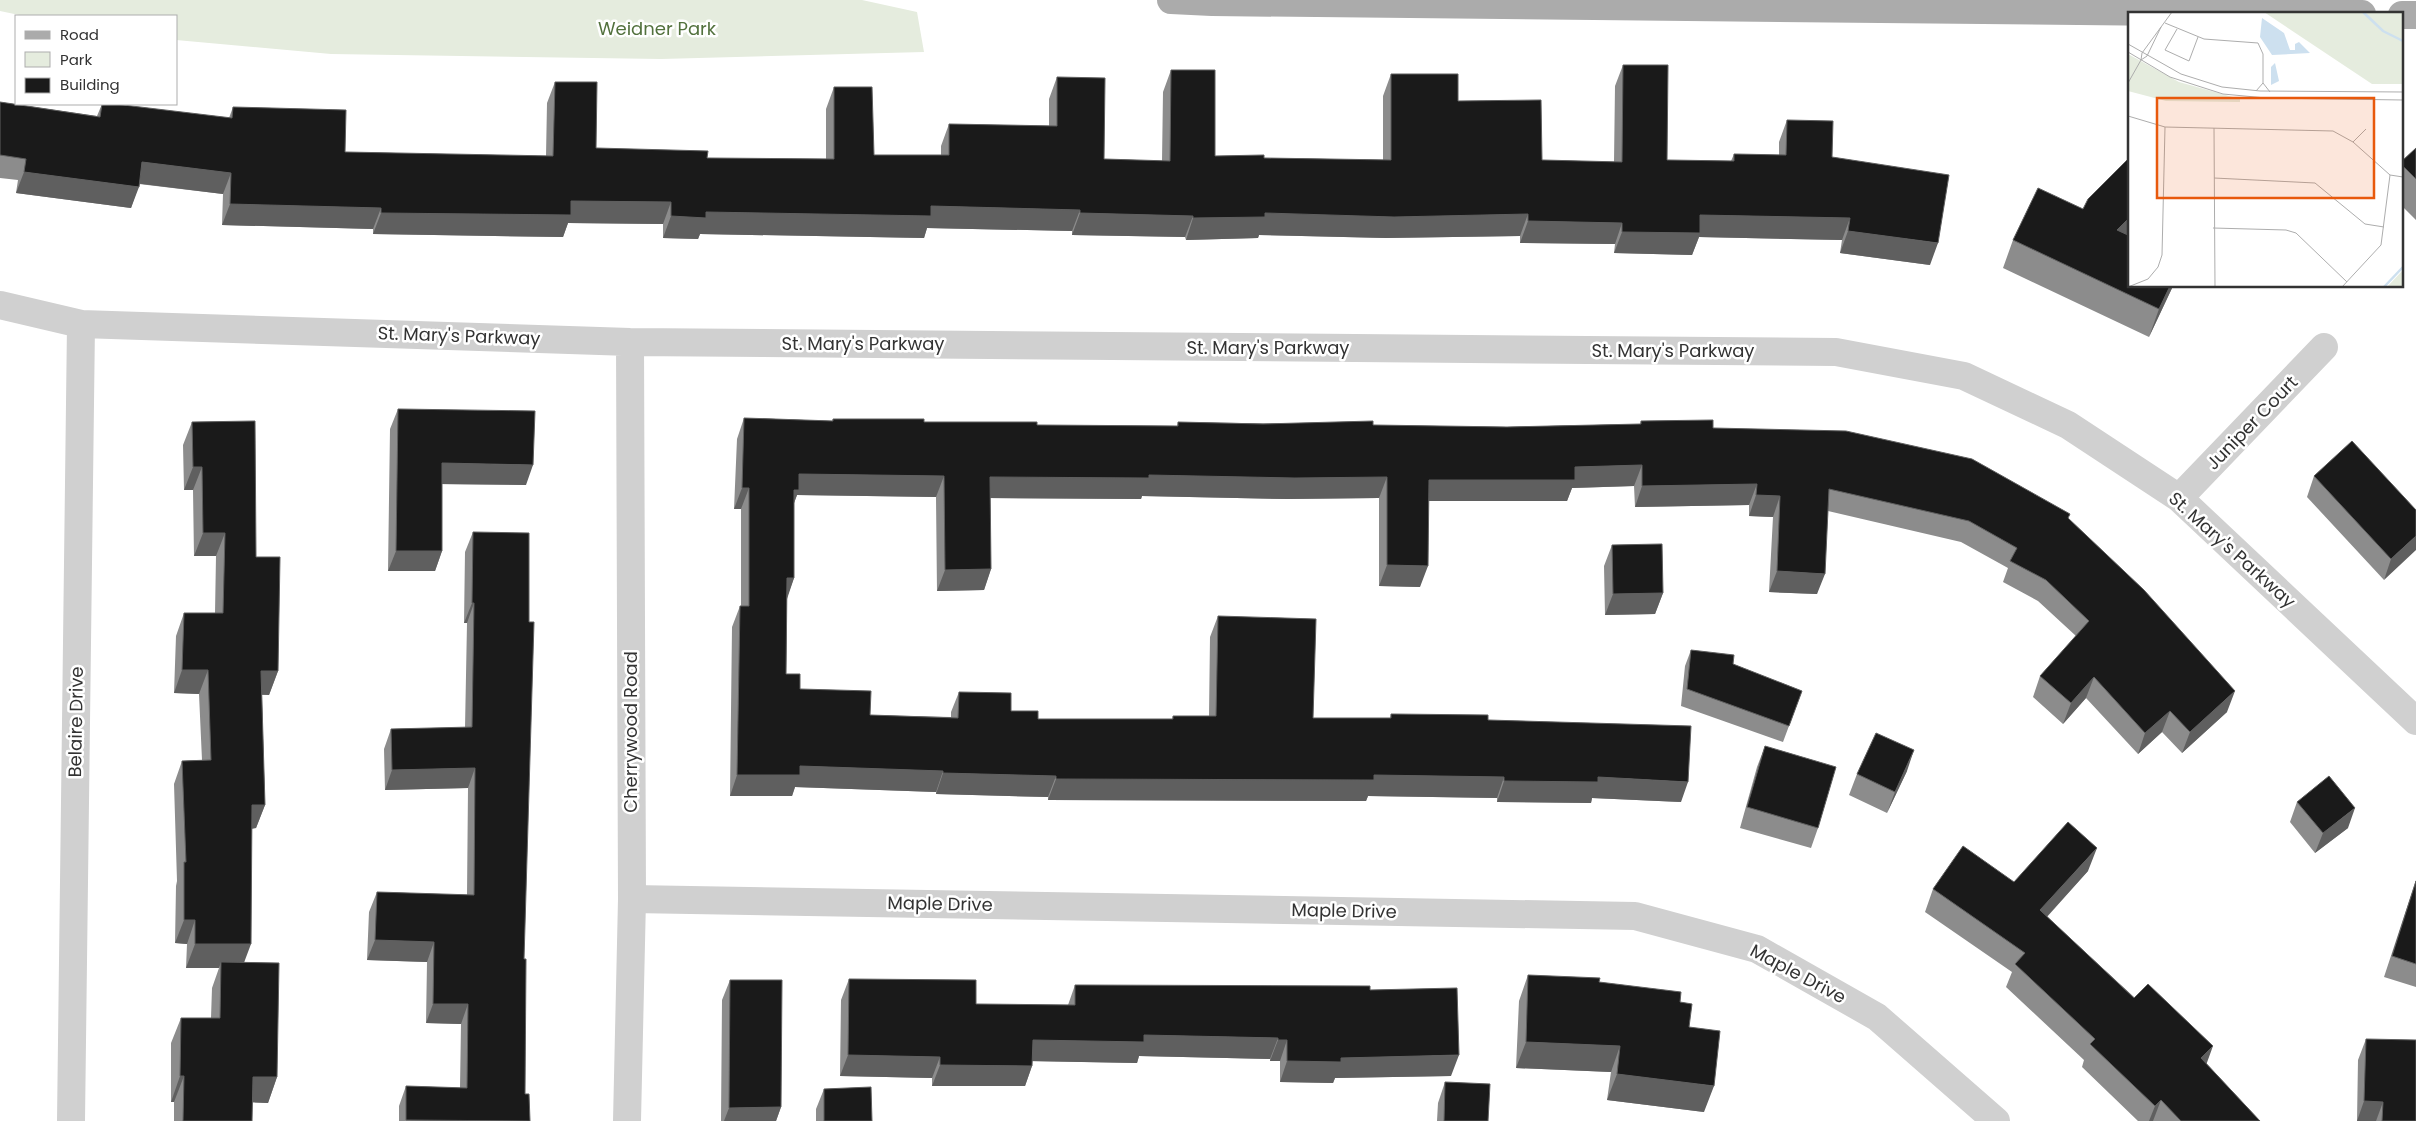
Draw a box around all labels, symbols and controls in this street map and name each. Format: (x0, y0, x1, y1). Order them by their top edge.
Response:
inset map (2128, 12, 2404, 288)
legend (15, 15, 178, 105)
park label: Weidner Park (598, 16, 717, 41)
text: Road (60, 24, 99, 45)
text: Park (60, 49, 92, 70)
text: Building (60, 74, 120, 95)
street label: St. Mary's Parkway (377, 320, 541, 351)
street label: St. Mary's Parkway (782, 331, 944, 356)
street label: St. Mary's Parkway (1187, 335, 1349, 360)
street label: St. Mary's Parkway (1592, 338, 1754, 363)
street label: Juniper Court (2200, 370, 2303, 475)
street label: St. Mary's Parkway (2163, 486, 2301, 613)
street label: Cherrywood Road (618, 651, 643, 813)
street label: Belaire Drive (62, 666, 89, 778)
street label: Maple Drive (887, 890, 993, 917)
street label: Maple Drive (1291, 897, 1397, 924)
street label: Maple Drive (1746, 938, 1851, 1009)

